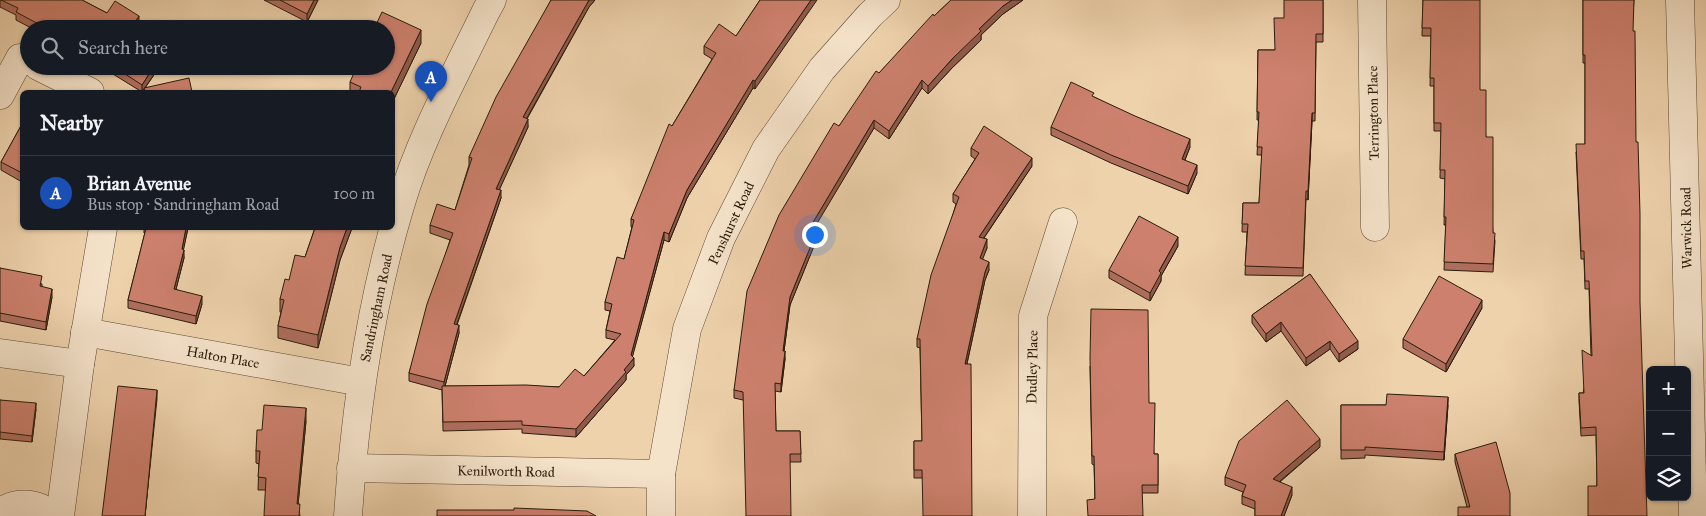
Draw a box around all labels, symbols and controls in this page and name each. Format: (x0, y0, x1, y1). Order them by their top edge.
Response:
search box (20, 20, 395, 75)
icon: search (38, 34, 66, 62)
text: Search here (78, 36, 168, 59)
pin: A (415, 61, 447, 102)
street label: Terrington Place (1364, 65, 1383, 161)
text: Nearby (40, 110, 103, 136)
text: Brian Avenue (87, 172, 191, 195)
street label: Penshurst Road (705, 179, 758, 267)
text: A (51, 184, 61, 203)
text: 100 m (333, 184, 375, 203)
street label: Warwick Road (1677, 187, 1696, 269)
text: Bus stop · Sandringham Road (87, 195, 279, 214)
your location (802, 222, 828, 248)
street label: Sandringham Road (357, 253, 396, 364)
street label: Dudley Place (1023, 330, 1042, 404)
street label: Halton Place (185, 343, 261, 372)
map controls (1646, 366, 1691, 501)
button: + (1646, 366, 1691, 411)
button: − (1646, 411, 1691, 456)
button: layers (1646, 456, 1691, 501)
street label: Kenilworth Road (457, 462, 555, 481)

